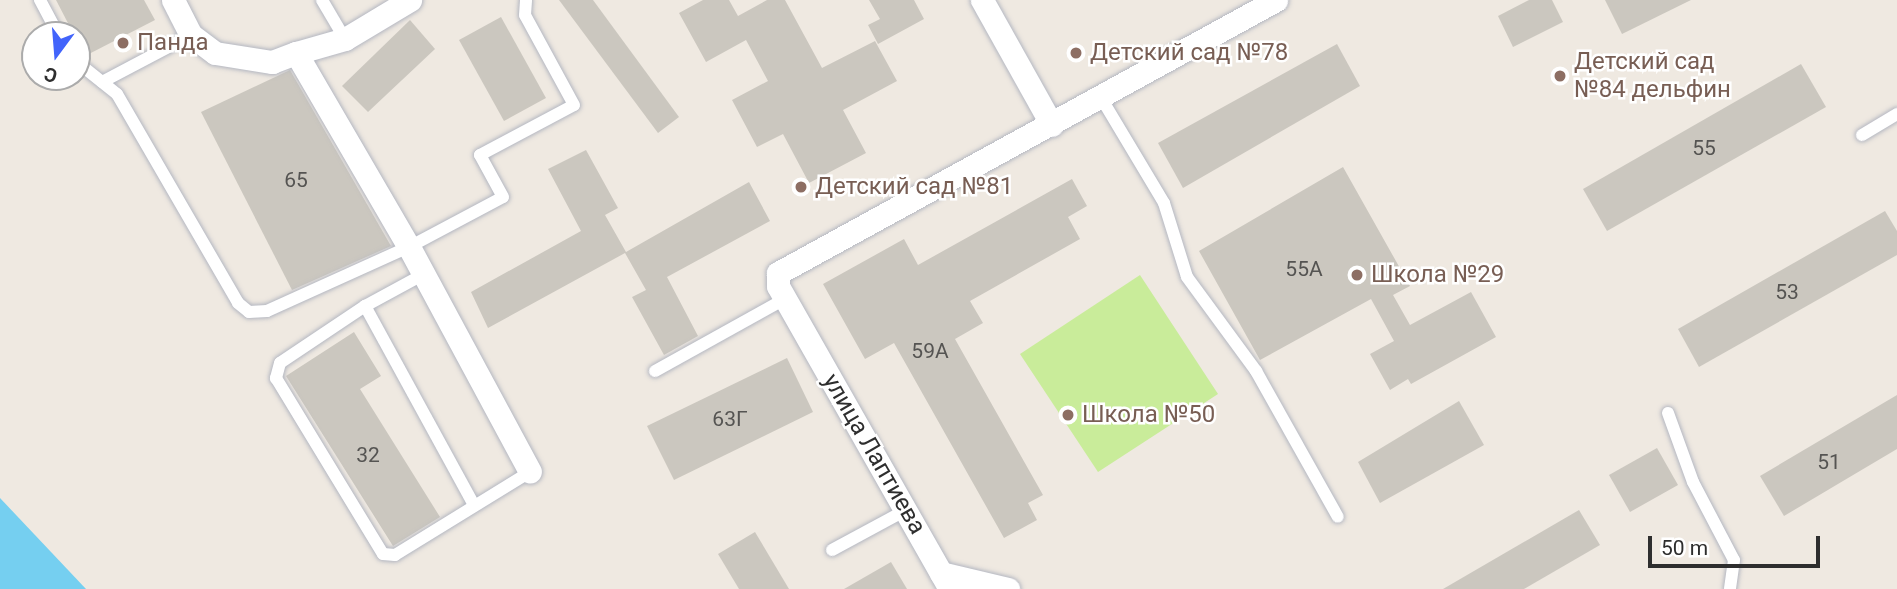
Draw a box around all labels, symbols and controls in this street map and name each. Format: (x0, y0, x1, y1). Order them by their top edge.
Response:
north arrow (21, 21, 91, 91)
place label: Панда (137, 29, 209, 57)
marker: Панда (115, 35, 131, 51)
place label: Детский сад №78 (1090, 39, 1288, 67)
marker: Детский сад №78 (1068, 45, 1084, 61)
place label: Детский сад №84 дельфин (1574, 48, 1731, 104)
text: С (41, 62, 60, 88)
marker: Детский сад №84 дельфин (1552, 68, 1568, 84)
house number: 55 (1692, 135, 1716, 161)
house number: 65 (284, 167, 308, 193)
place label: Детский сад №81 (815, 173, 1013, 201)
marker: Детский сад №81 (793, 179, 809, 195)
house number: 55А (1285, 256, 1323, 282)
place label: Школа №29 (1371, 261, 1504, 289)
marker: Школа №29 (1349, 267, 1365, 283)
house number: 53 (1775, 279, 1799, 305)
house number: 59А (911, 338, 949, 364)
street label: улица Лаптиева (816, 369, 932, 539)
place label: Школа №50 (1082, 401, 1215, 429)
house number: 63Г (712, 406, 748, 432)
marker: Школа №50 (1060, 407, 1076, 423)
house number: 32 (356, 442, 380, 468)
house number: 51 (1817, 449, 1841, 475)
scale bar (1652, 522, 1824, 566)
text: 50 m (1661, 536, 1708, 560)

